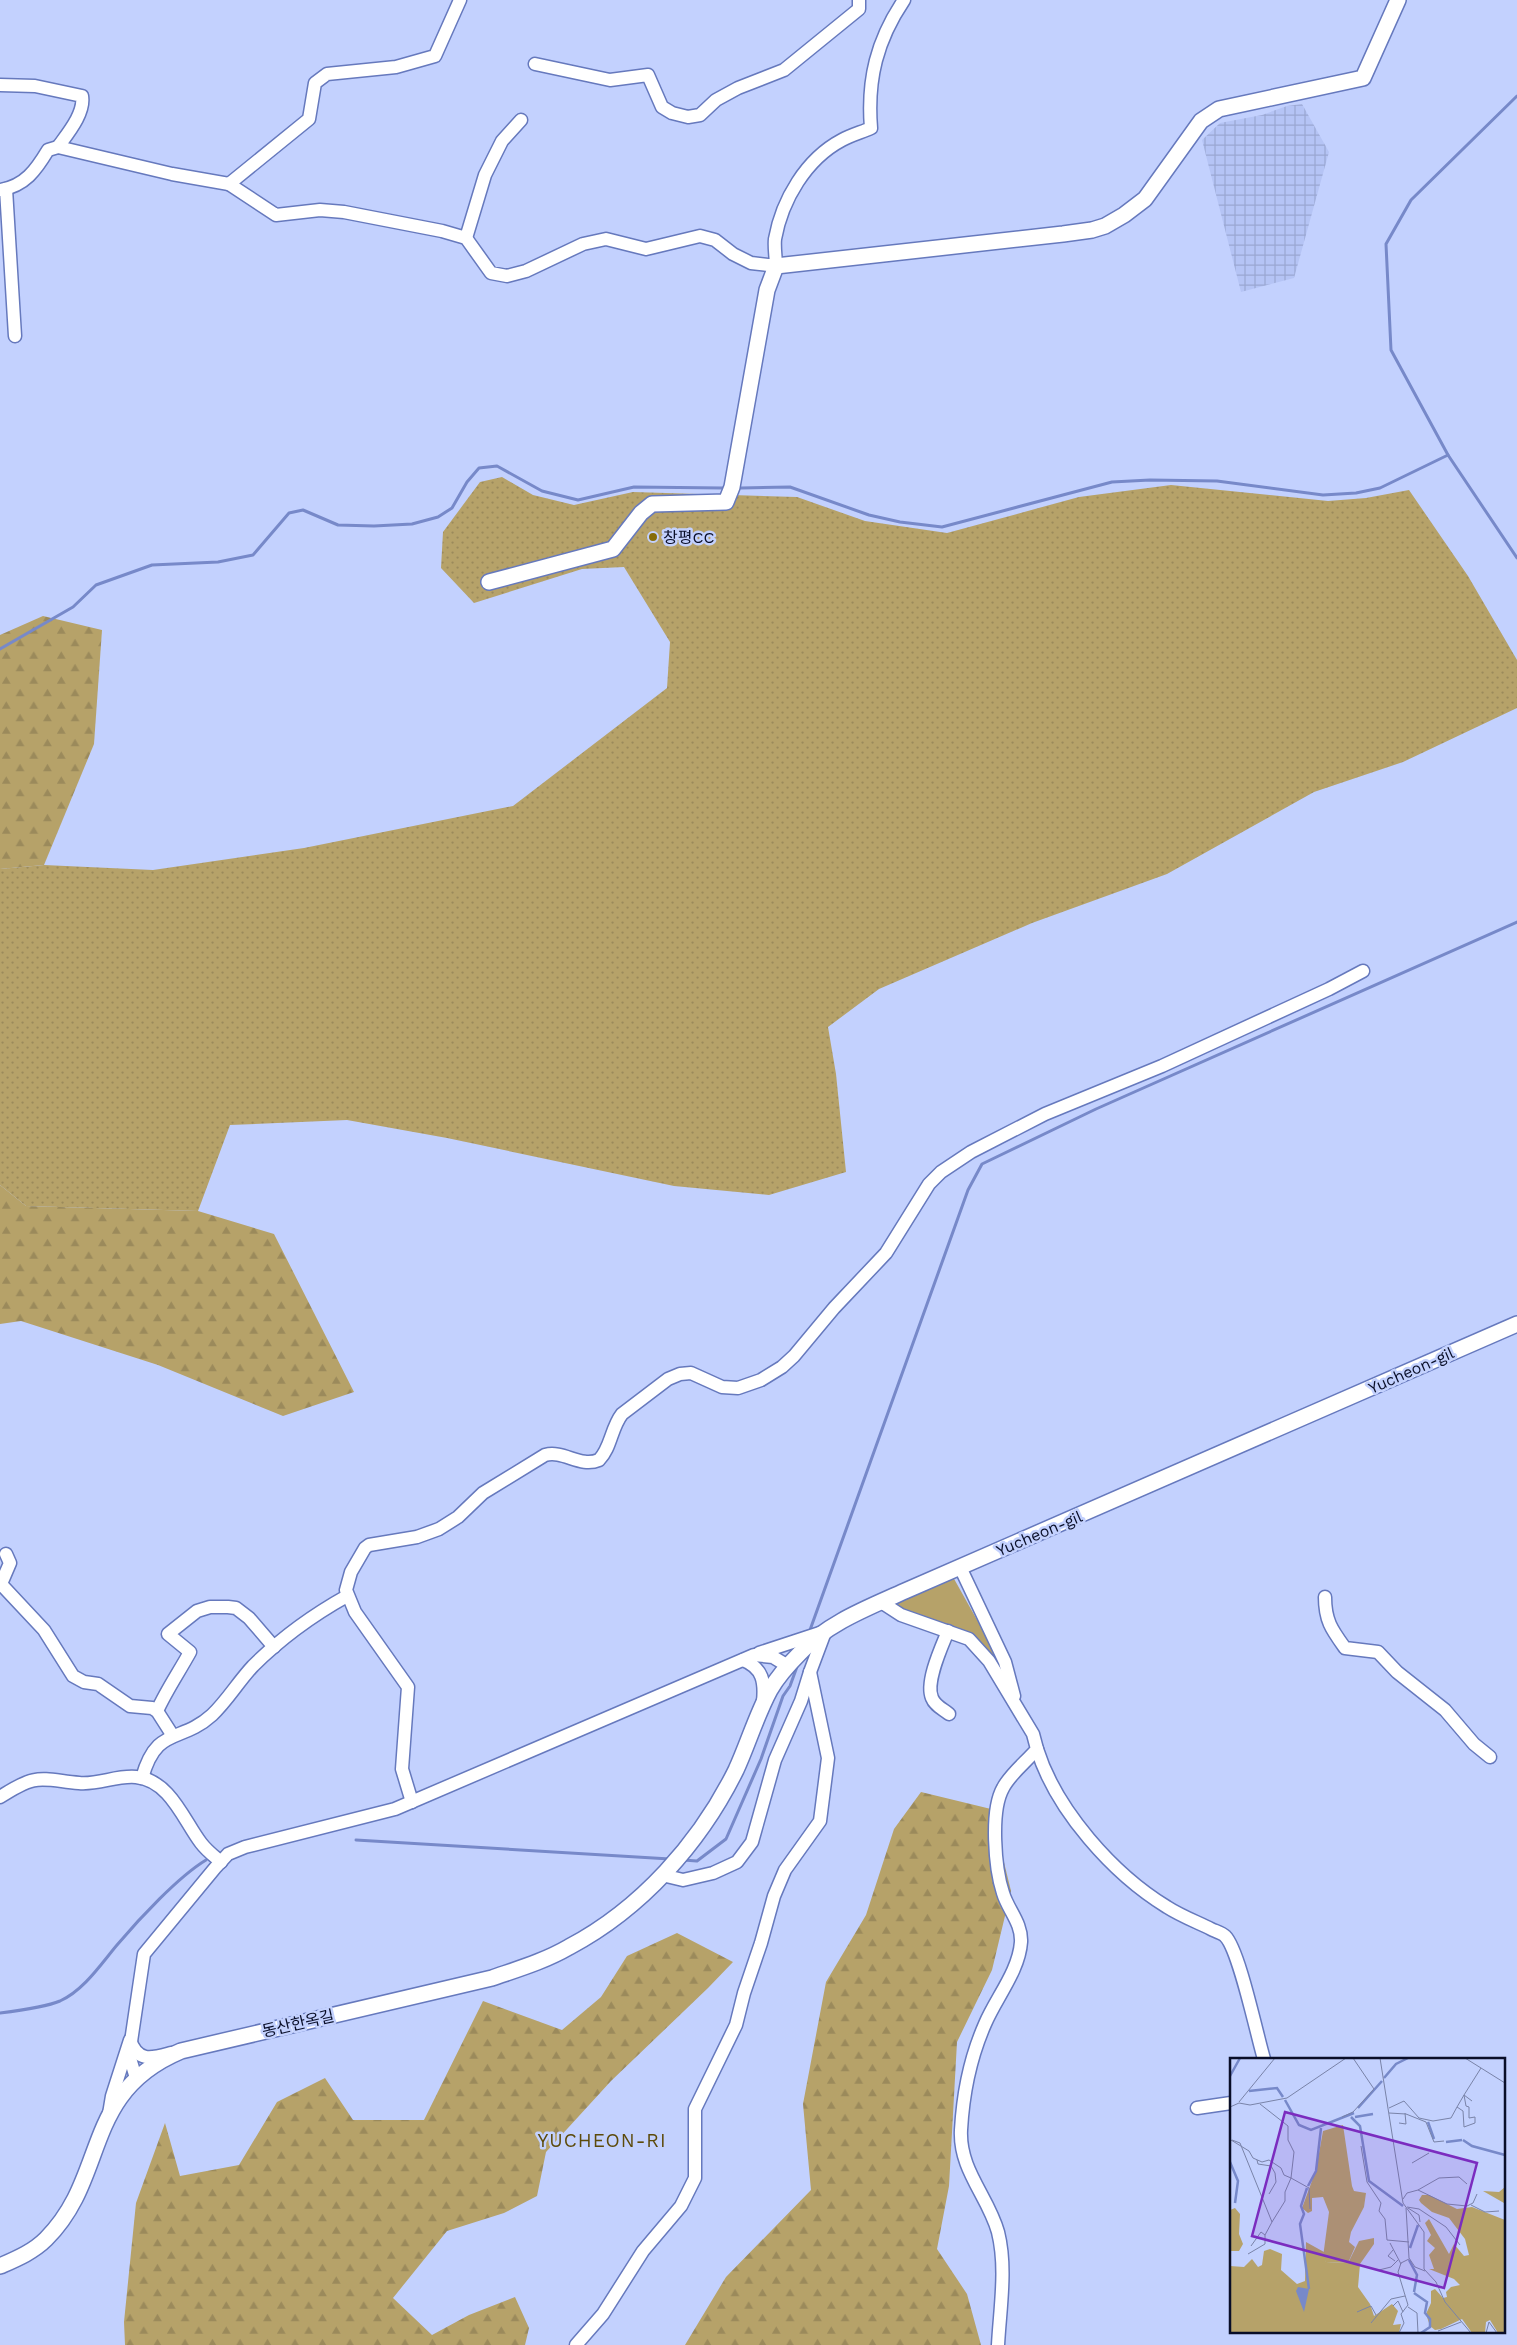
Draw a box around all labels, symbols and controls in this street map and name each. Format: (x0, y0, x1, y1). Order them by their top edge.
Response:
place label: 창평CC (663, 528, 714, 547)
marker: 창평CC (647, 531, 659, 543)
street label: Yucheon-gil (1365, 1343, 1457, 1398)
street label: Yucheon-gil (993, 1507, 1085, 1560)
street label: 동산한옥길 (260, 2006, 336, 2041)
inset map (1230, 2058, 1504, 2332)
district label: YUCHEON-RI (537, 2129, 667, 2152)

